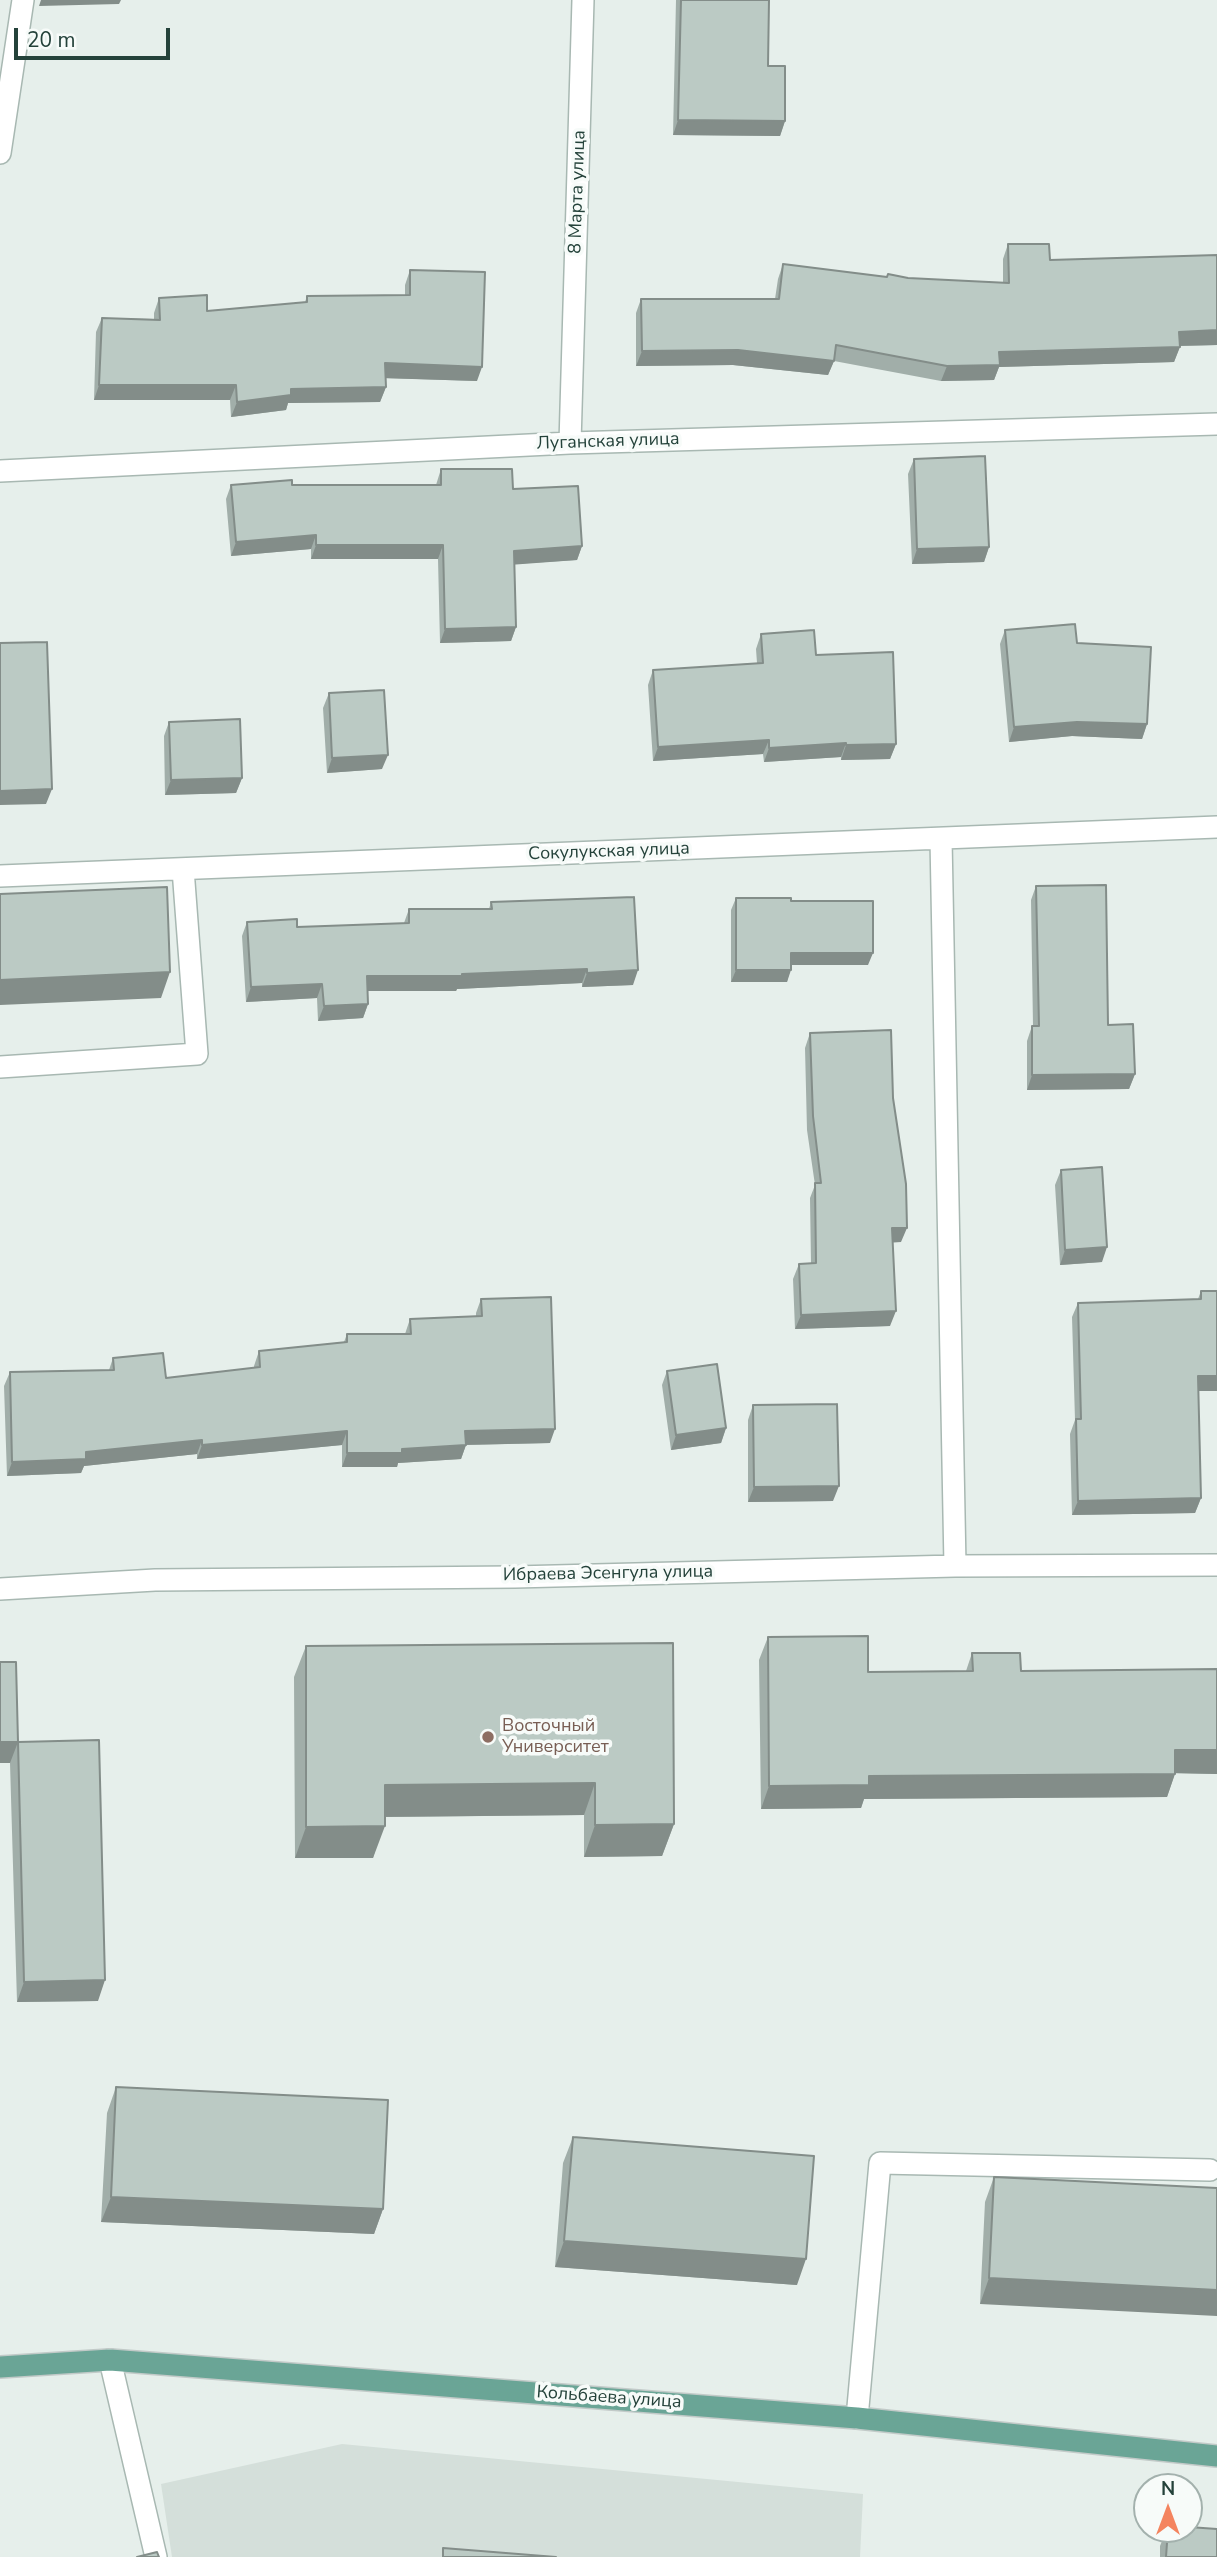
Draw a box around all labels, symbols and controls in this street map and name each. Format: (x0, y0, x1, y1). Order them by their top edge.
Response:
scale bar (18, 14, 173, 58)
text: 20 m (27, 26, 76, 54)
street label: 8 Марта улица (565, 130, 591, 254)
street label: Луганская улица (536, 429, 680, 455)
street label: Сокулукская улица (528, 838, 690, 866)
street label: Ибраева Эсенгула улица (503, 1561, 713, 1587)
place label: Восточный Университет (502, 1716, 609, 1758)
marker: Восточный Университет (480, 1729, 496, 1745)
street label: Кольбаева улица (536, 2382, 682, 2414)
north arrow (1133, 2473, 1203, 2543)
text: N (1161, 2476, 1175, 2502)

